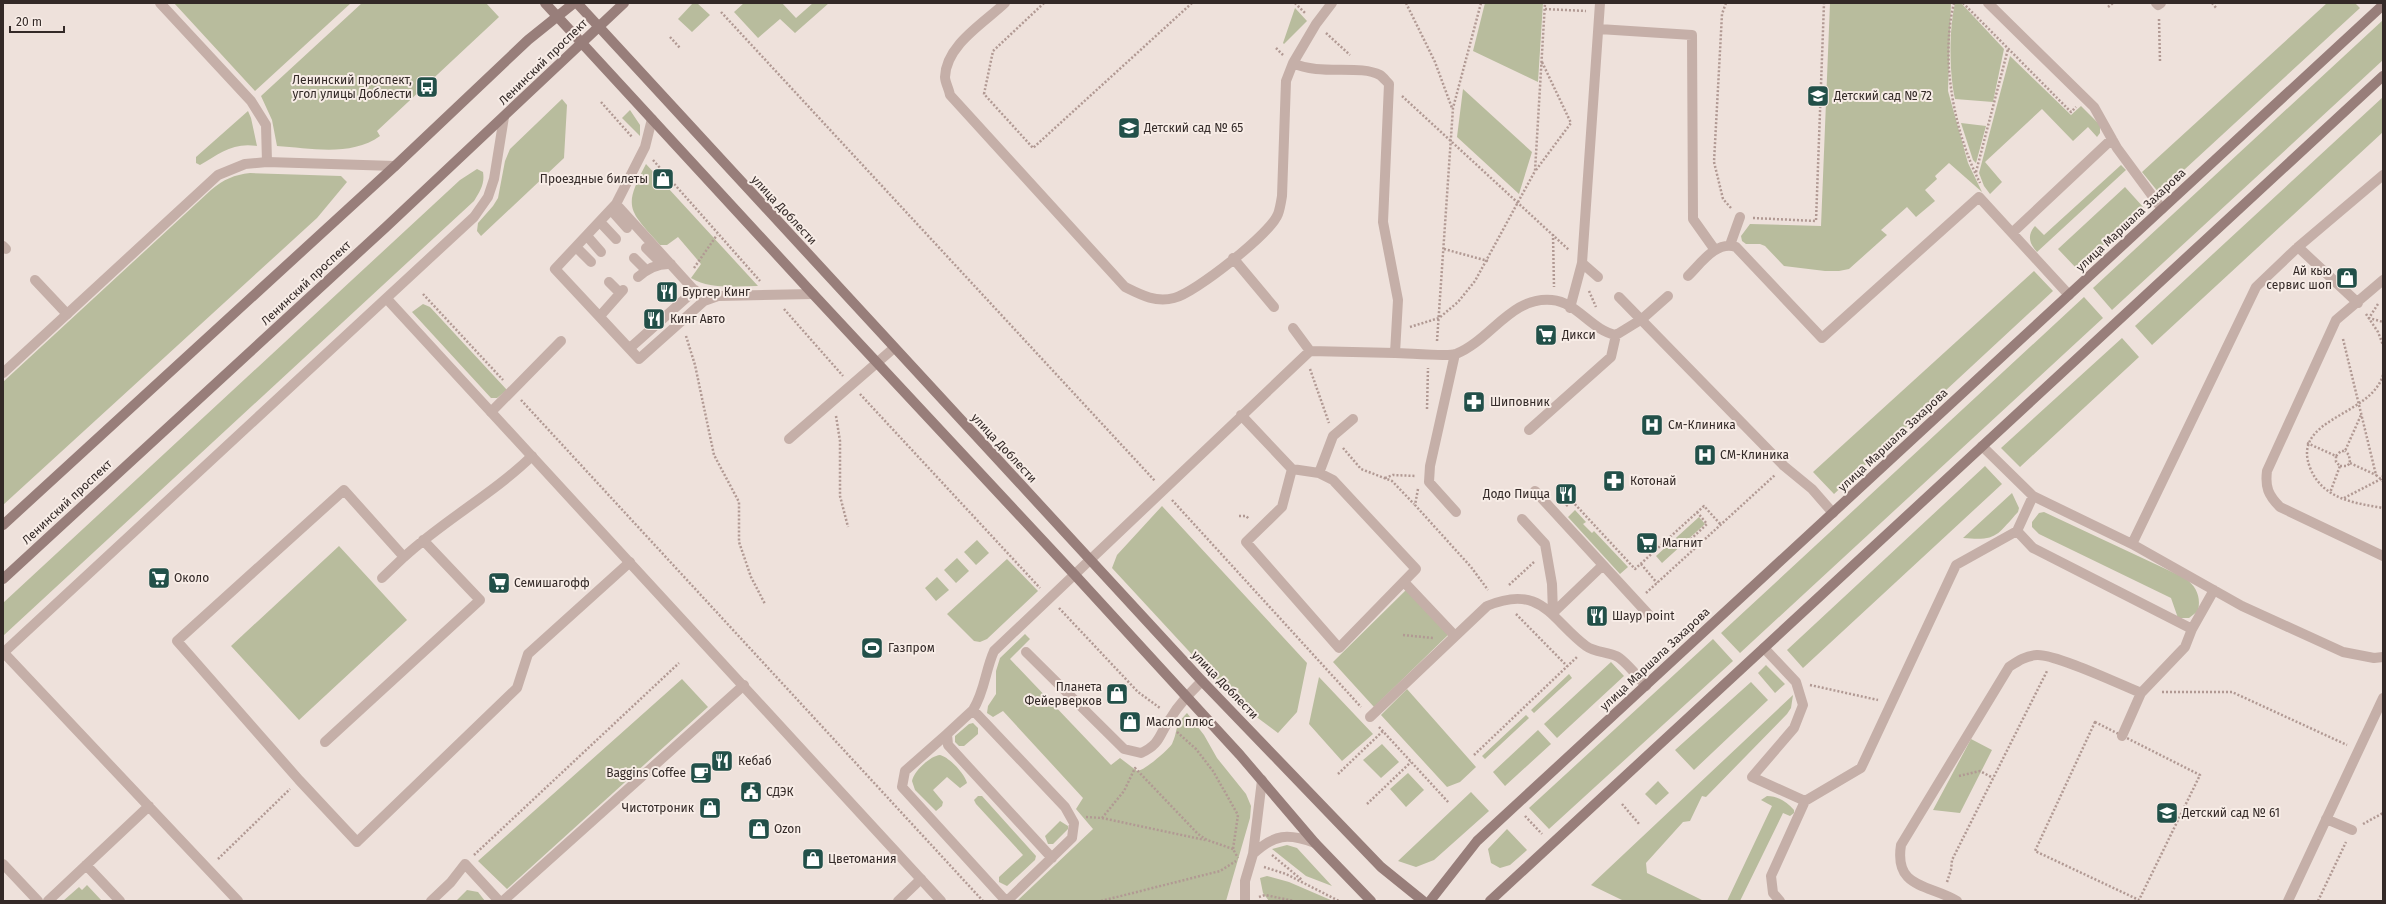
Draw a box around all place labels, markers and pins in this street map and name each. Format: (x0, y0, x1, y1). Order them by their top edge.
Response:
place label: Ленинский проспект, угол улицы Доблести (292, 73, 412, 101)
bus stop icon: Ленинский проспект, угол улицы Доблести (414, 74, 440, 100)
school or university icon: Детский сад № 72 (1805, 83, 1831, 109)
place label: Детский сад № 72 (1833, 89, 1932, 103)
school or university icon: Детский сад № 65 (1116, 115, 1142, 141)
place label: Детский сад № 65 (1143, 121, 1243, 135)
shop icon: Проездные билеты (650, 166, 676, 192)
place label: Проездные билеты (540, 172, 648, 186)
place label: Ай кью сервис шоп (2266, 264, 2332, 292)
shop icon: Ай кью сервис шоп (2334, 265, 2360, 291)
restaurant icon: Бургер Кинг (654, 279, 680, 305)
place label: Бургер Кинг (682, 285, 751, 299)
restaurant icon: Кинг Авто (641, 306, 667, 332)
place label: Кинг Авто (670, 312, 725, 326)
supermarket icon: Дикси (1533, 322, 1559, 348)
place label: Дикси (1561, 328, 1596, 342)
pharmacy icon: Шиповник (1461, 389, 1487, 415)
place label: Шиповник (1490, 395, 1550, 409)
hospital icon: См-Клиника (1639, 412, 1665, 438)
place label: См-Клиника (1668, 418, 1736, 432)
hospital icon: СМ-Клиника (1692, 442, 1718, 468)
place label: СМ-Клиника (1720, 448, 1789, 462)
pharmacy icon: Котонай (1601, 468, 1627, 494)
place label: Котонай (1630, 474, 1677, 488)
restaurant icon: Додо Пицца (1553, 481, 1579, 507)
place label: Додо Пицца (1482, 487, 1550, 501)
supermarket icon: Магнит (1634, 530, 1660, 556)
place label: Магнит (1662, 536, 1703, 550)
supermarket icon: Около (146, 565, 172, 591)
supermarket icon: Семишагофф (486, 570, 512, 596)
place label: Около (174, 571, 209, 585)
place label: Семишагофф (514, 576, 590, 590)
restaurant icon: Шаур point (1584, 603, 1610, 629)
place label: Шаур point (1612, 609, 1675, 623)
sports icon: Газпром (859, 635, 885, 661)
place label: Газпром (888, 641, 935, 655)
place label: Планета Фейерверков (1024, 680, 1102, 708)
shop icon: Планета Фейерверков (1104, 681, 1130, 707)
shop icon: Масло плюс (1117, 709, 1143, 735)
place label: Масло плюс (1146, 715, 1214, 729)
restaurant icon: Кебаб (709, 748, 735, 774)
place label: Кебаб (738, 754, 772, 768)
cafe icon: Baggins Coffee (688, 760, 714, 786)
place label: Baggins Coffee (606, 766, 686, 780)
public building icon: СДЭК (738, 779, 764, 805)
place label: СДЭК (766, 785, 794, 799)
shop icon: Чистотроник (697, 795, 723, 821)
school or university icon: Детский сад № 61 (2154, 800, 2180, 826)
place label: Чистотроник (622, 801, 695, 815)
place label: Детский сад № 61 (2181, 806, 2280, 820)
shop icon: Ozon (746, 816, 772, 842)
place label: Ozon (774, 822, 801, 836)
shop icon: Цветомания (800, 846, 826, 872)
place label: Цветомания (828, 852, 897, 866)

